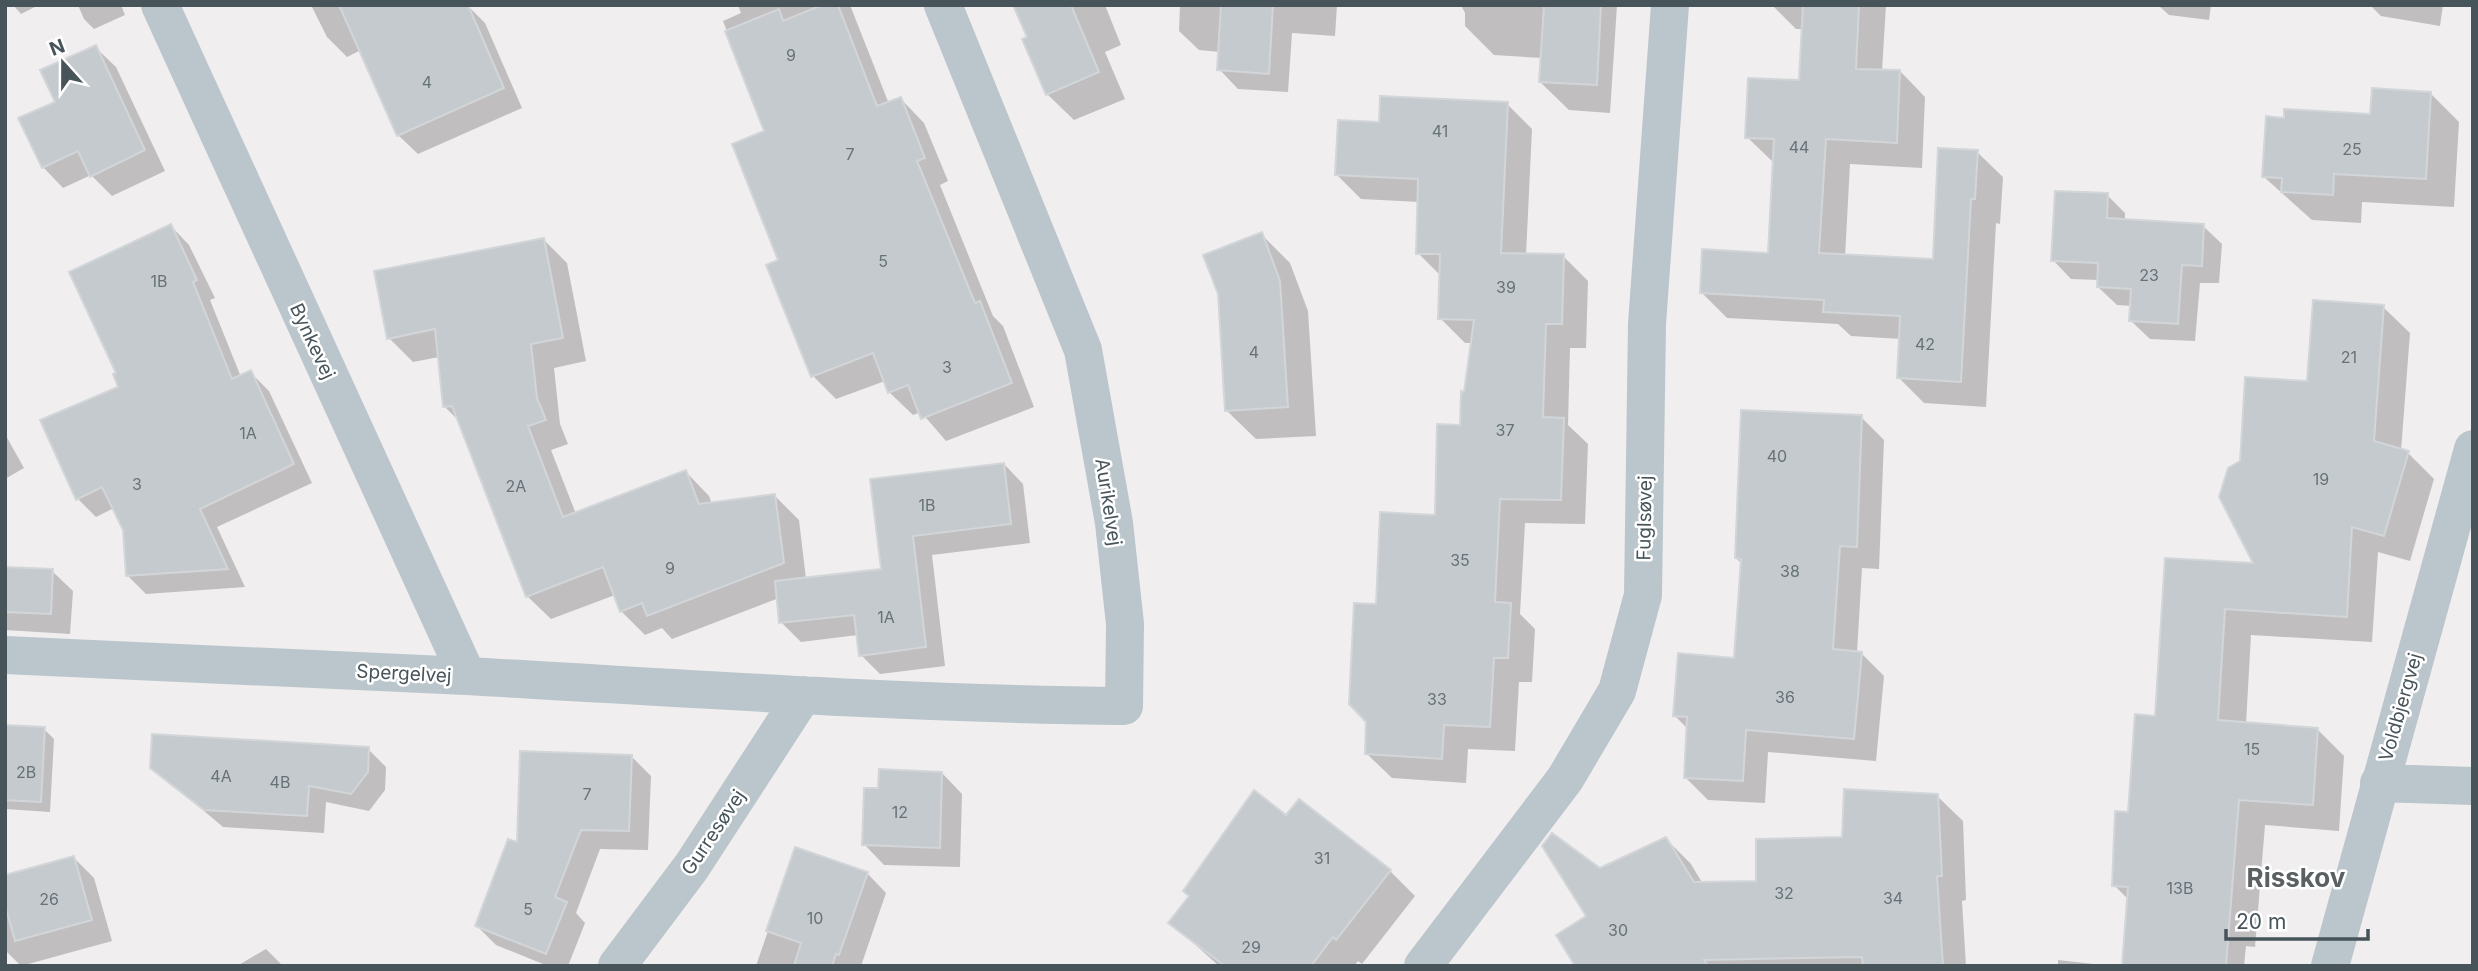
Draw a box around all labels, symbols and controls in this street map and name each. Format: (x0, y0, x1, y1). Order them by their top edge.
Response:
north arrow (28, 28, 98, 98)
text: N (46, 34, 68, 61)
house number: 9 (786, 45, 796, 65)
house number: 4 (422, 72, 432, 92)
house number: 41 (1432, 121, 1448, 141)
house number: 44 (1789, 137, 1809, 157)
house number: 25 (2342, 139, 2362, 159)
house number: 7 (845, 144, 855, 164)
house number: 5 (878, 251, 888, 271)
house number: 23 (2139, 265, 2159, 285)
house number: 1B (151, 271, 167, 291)
house number: 39 (1496, 277, 1516, 297)
street label: Bynkevej (285, 300, 340, 383)
house number: 42 (1915, 334, 1935, 354)
house number: 4 (1249, 342, 1259, 362)
house number: 21 (2341, 347, 2357, 367)
house number: 3 (942, 357, 952, 377)
house number: 37 (1496, 420, 1514, 440)
house number: 1A (239, 423, 257, 443)
house number: 40 (1767, 446, 1787, 466)
street label: Aurikelvej (1090, 457, 1127, 547)
house number: 19 (2313, 469, 2329, 489)
house number: 3 (132, 474, 142, 494)
street label: Fuglsøvej (1632, 475, 1657, 561)
house number: 2A (506, 476, 526, 496)
house number: 1B (919, 495, 935, 515)
house number: 35 (1450, 550, 1470, 570)
house number: 9 (665, 558, 675, 578)
house number: 38 (1780, 561, 1800, 581)
house number: 1A (877, 607, 895, 627)
street label: Voldbjergvej (2374, 650, 2427, 764)
street label: Spergelvej (356, 660, 452, 687)
house number: 36 (1775, 687, 1795, 707)
house number: 33 (1427, 689, 1447, 709)
house number: 15 (2244, 739, 2260, 759)
house number: 2B (16, 762, 36, 782)
house number: 4A (210, 766, 232, 786)
house number: 4B (270, 772, 290, 792)
house number: 7 (582, 784, 592, 804)
street label: Gurresøvej (677, 785, 750, 879)
house number: 12 (892, 802, 908, 822)
house number: 31 (1314, 848, 1330, 868)
district label: Risskov (2247, 862, 2346, 893)
house number: 13B (2167, 878, 2193, 898)
house number: 32 (1774, 883, 1794, 903)
house number: 34 (1883, 888, 1903, 908)
house number: 26 (39, 889, 59, 909)
scale bar (2226, 898, 2368, 942)
house number: 5 (523, 899, 533, 919)
house number: 10 (807, 908, 823, 928)
text: 20 m (2236, 909, 2286, 934)
house number: 30 (1608, 920, 1628, 940)
house number: 29 (1241, 937, 1261, 957)

